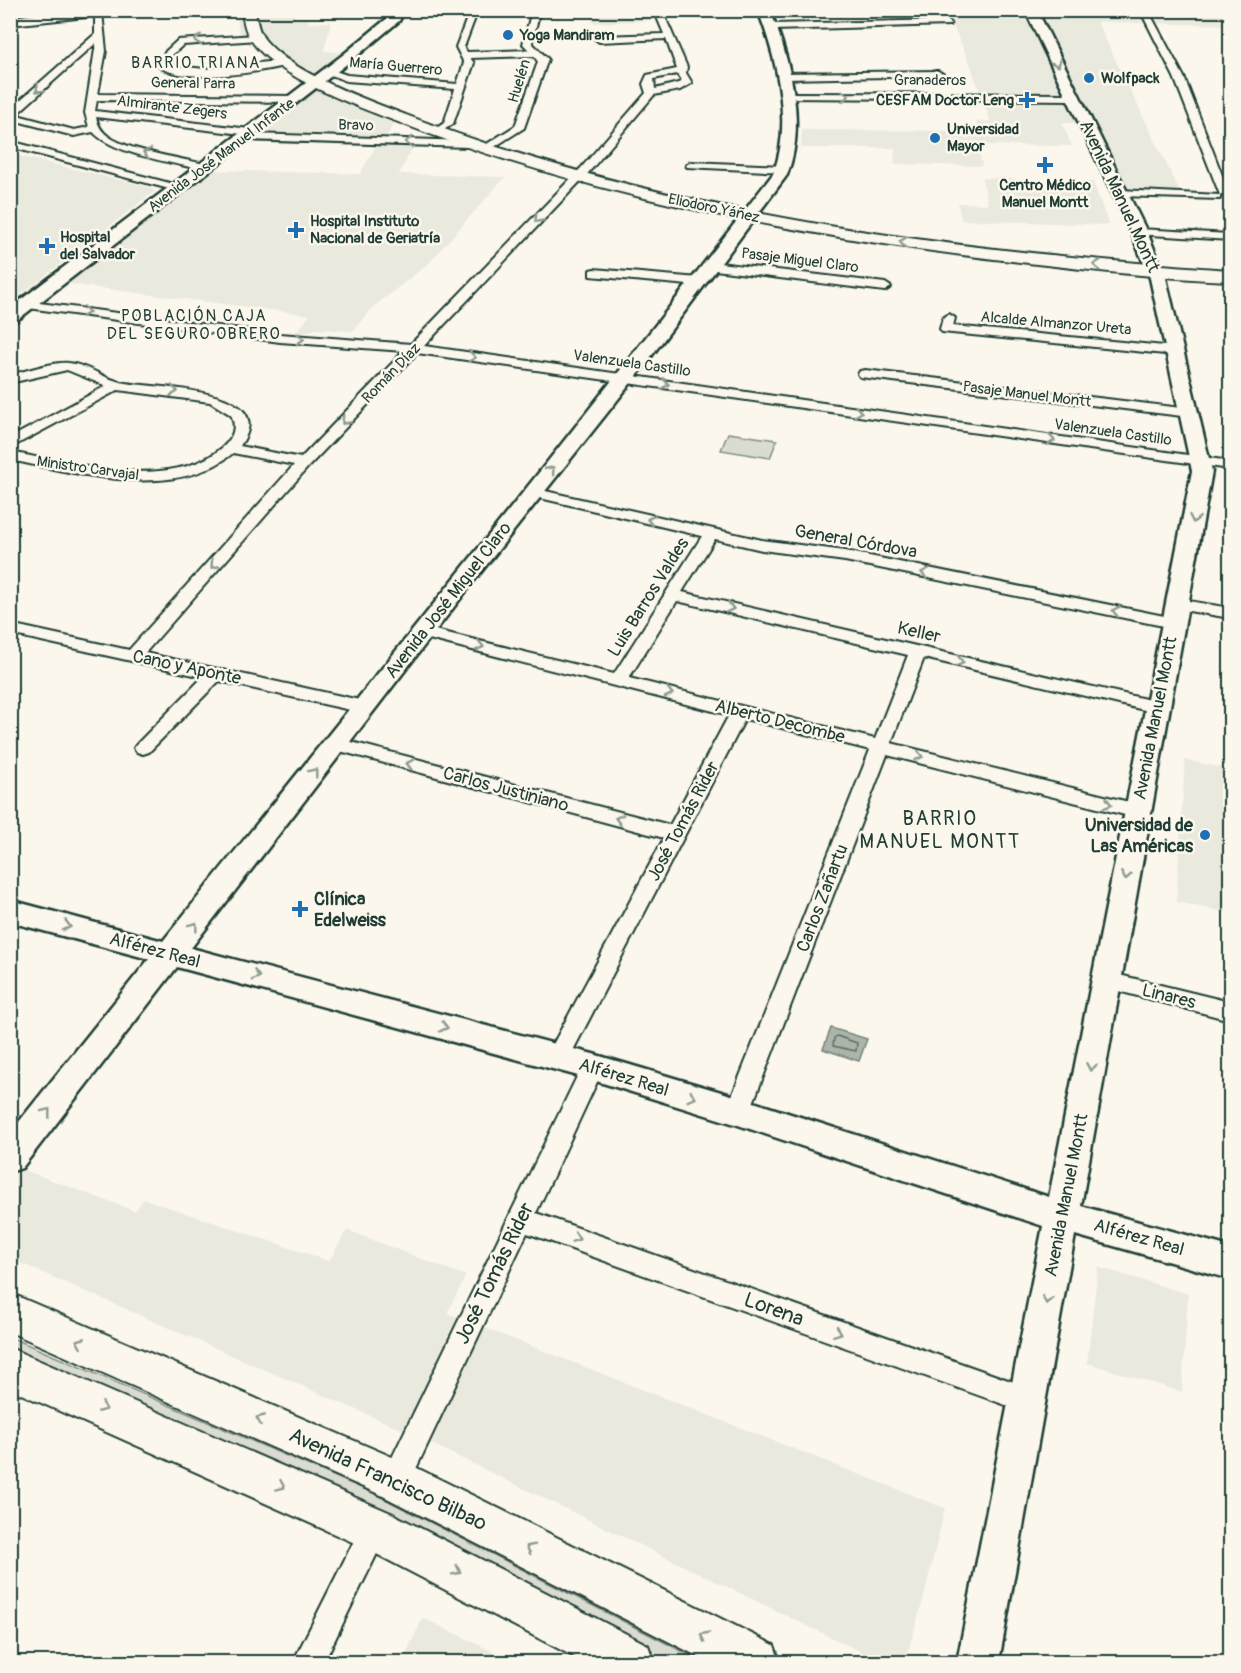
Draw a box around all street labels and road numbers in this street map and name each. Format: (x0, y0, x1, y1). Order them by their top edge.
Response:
street label: María Guerrero (349, 53, 443, 80)
street label: Huelén (504, 57, 535, 105)
street label: Granaderos (894, 71, 966, 90)
street label: General Parra (151, 73, 235, 94)
street label: Almirante Zegers (116, 91, 228, 124)
street label: Avenida José Manuel Infante (144, 94, 299, 217)
street label: Bravo (338, 115, 374, 136)
street label: Avenida Manuel Montt (1074, 116, 1165, 277)
street label: Eliodoro Yáñez (666, 190, 762, 228)
street label: Pasaje Miguel Claro (740, 244, 860, 277)
street label: Alcalde Almanzor Ureta (980, 307, 1132, 340)
street label: Román Díaz (358, 339, 425, 408)
street label: Valenzuela Castillo (572, 346, 692, 381)
street label: Pasaje Manuel Montt (962, 377, 1093, 412)
street label: Valenzuela Castillo (1053, 415, 1173, 450)
street label: Ministro Carvajal (36, 452, 140, 485)
street label: Avenida José Miguel Claro (380, 517, 517, 683)
street label: General Córdova (793, 519, 919, 564)
street label: Luis Barros Valdes (603, 533, 694, 661)
street label: Keller (895, 616, 943, 649)
street label: Avenida Manuel Montt (1128, 634, 1183, 802)
street label: Cano y Aponte (130, 645, 243, 690)
street label: Alberto Decombe (713, 694, 847, 749)
street label: José Tomás Rider (642, 757, 725, 885)
street label: Carlos Justiniano (440, 762, 572, 817)
street label: Carlos Zañartu (791, 841, 854, 955)
street label: Alférez Real (107, 927, 203, 974)
street label: Linares (1140, 979, 1198, 1014)
street label: Alférez Real (576, 1053, 672, 1102)
street label: Avenida Manuel Montt (1039, 1111, 1094, 1279)
street label: José Tomás Rider (448, 1197, 541, 1349)
street label: Alférez Real (1091, 1214, 1187, 1261)
street label: Lorena (740, 1286, 807, 1333)
street label: Avenida Francisco Bilbao (284, 1422, 491, 1537)

